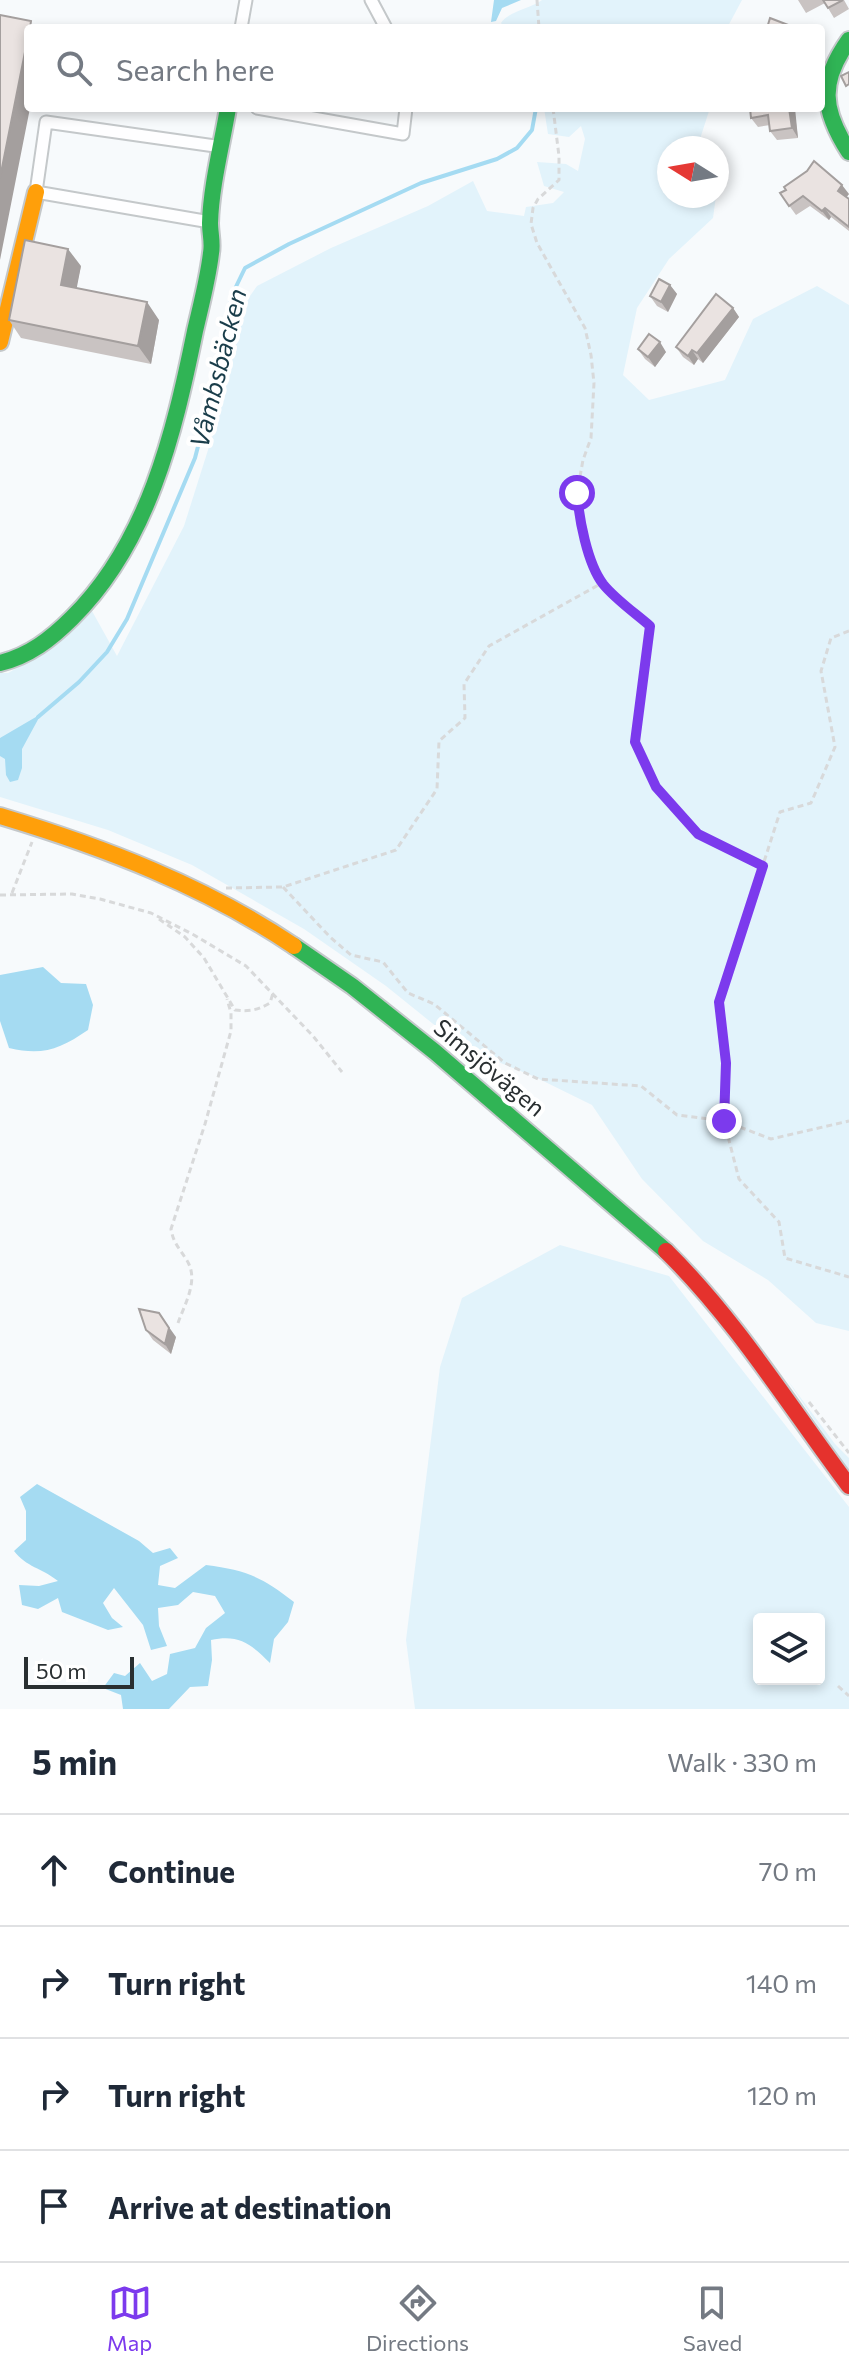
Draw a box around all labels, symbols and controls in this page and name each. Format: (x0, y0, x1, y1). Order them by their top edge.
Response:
search box (24, 24, 825, 112)
icon: search (52, 46, 96, 90)
text: Search here (116, 50, 275, 87)
north arrow (657, 136, 729, 208)
water label: Våmbsbäcken (182, 285, 252, 451)
route start (559, 475, 595, 511)
street label: Simsjövägen (429, 1012, 551, 1122)
route end (706, 1103, 742, 1139)
map controls (753, 1613, 825, 1685)
button: layers (753, 1613, 825, 1685)
scale bar (24, 1653, 134, 1689)
text: 50 m (36, 1657, 86, 1684)
text: 5 min (32, 1740, 117, 1782)
text: Walk · 330 m (667, 1746, 817, 1777)
icon: ahead (32, 1848, 76, 1892)
text: Continue (108, 1852, 235, 1889)
text: 70 m (759, 1855, 817, 1886)
icon: right (32, 1960, 76, 2004)
text: Turn right (108, 1964, 245, 2001)
text: 140 m (746, 1967, 817, 1998)
icon: right (32, 2072, 76, 2116)
text: Turn right (108, 2076, 245, 2113)
text: 120 m (747, 2079, 817, 2110)
icon: arrive (32, 2184, 76, 2228)
text: Arrive at destination (108, 2188, 392, 2225)
tab: Map (107, 2281, 152, 2356)
tab: Directions (366, 2281, 469, 2356)
tab: Saved (683, 2281, 742, 2356)

